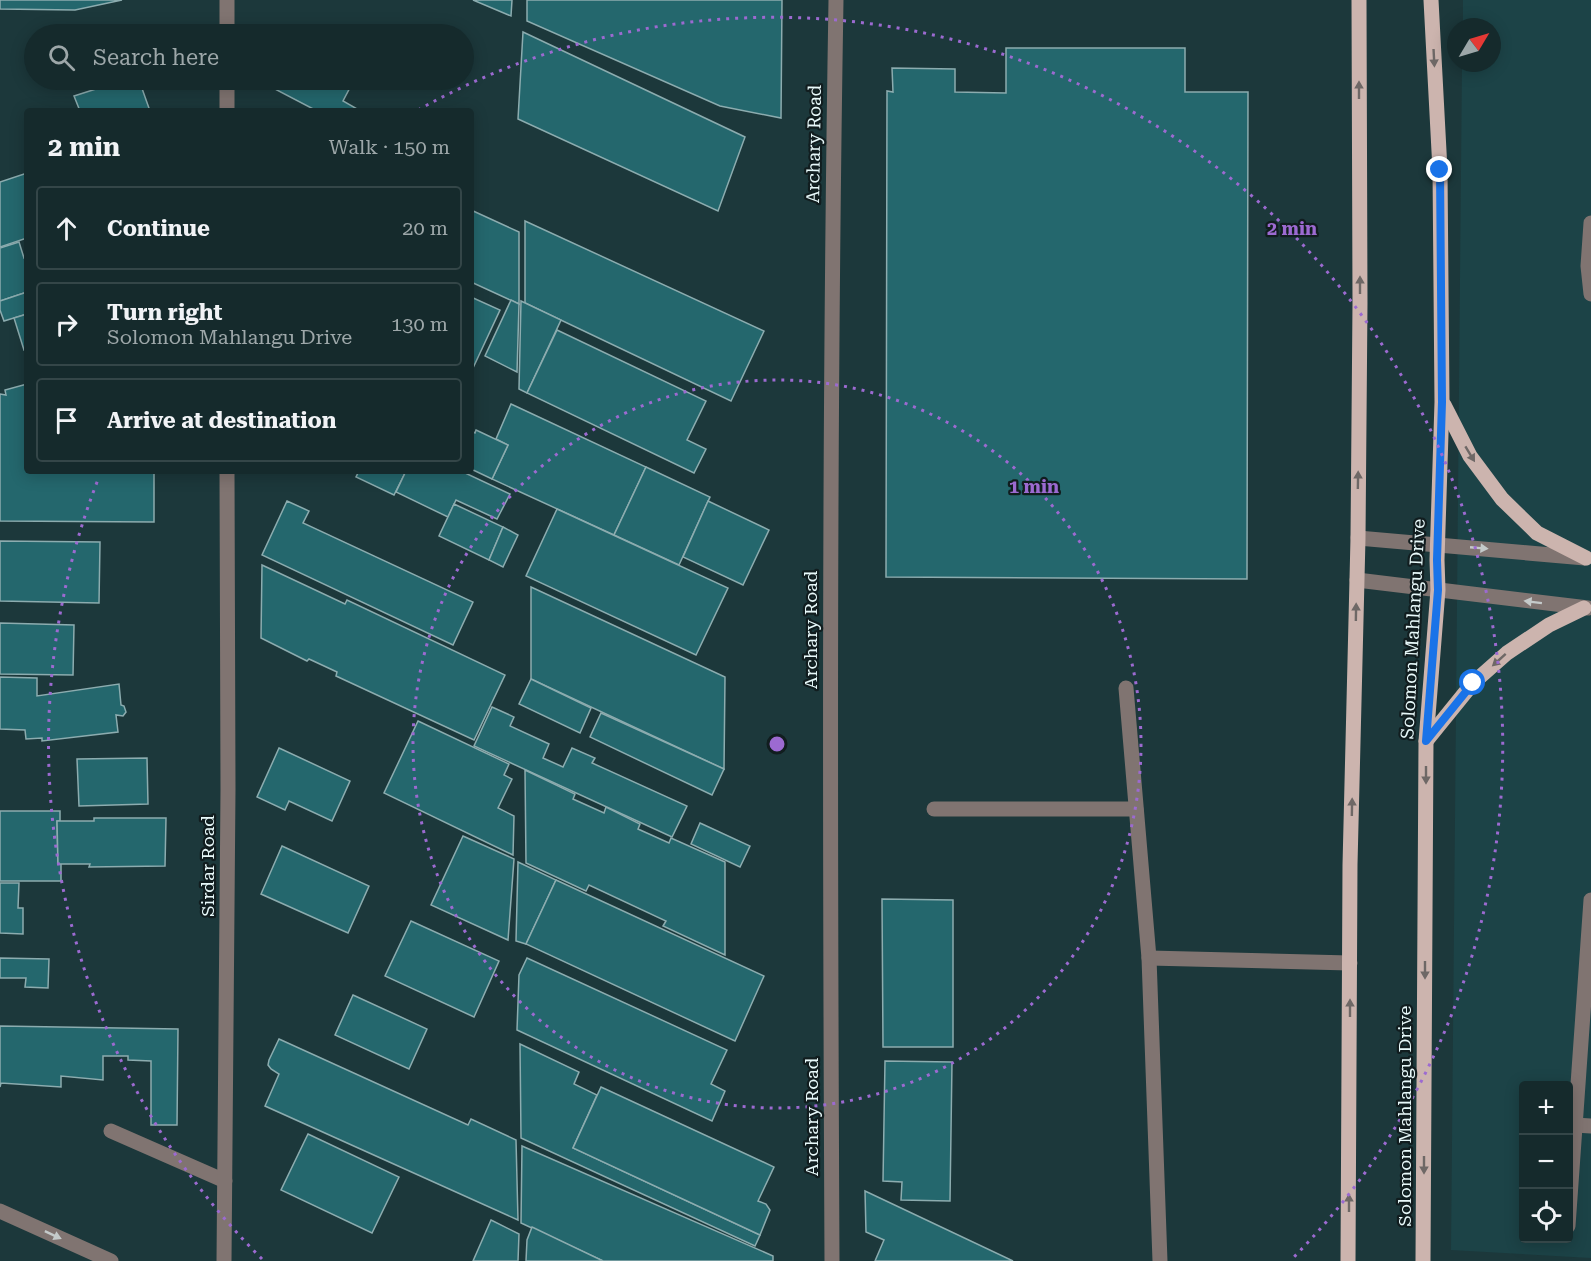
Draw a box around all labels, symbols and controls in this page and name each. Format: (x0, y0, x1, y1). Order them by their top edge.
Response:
north arrow (1447, 18, 1501, 72)
search box (24, 24, 474, 90)
icon: search (45, 41, 78, 74)
text: Search here (93, 45, 219, 70)
one-way arrow (1429, 49, 1438, 68)
one-way arrow (1354, 80, 1364, 99)
street label: Archary Road (802, 84, 825, 203)
text: 2 min (48, 132, 120, 162)
text: Walk · 150 m (329, 135, 450, 159)
route end (1426, 156, 1452, 182)
icon: ahead (50, 212, 83, 245)
text: Continue (107, 216, 210, 241)
text: 20 m (402, 216, 448, 240)
text: 2 min (1267, 218, 1317, 239)
one-way arrow (1355, 275, 1365, 294)
text: Turn right (107, 300, 222, 325)
icon: right (50, 308, 83, 341)
text: 130 m (391, 312, 448, 336)
text: Solomon Mahlangu Drive (107, 325, 352, 349)
icon: arrive (50, 404, 83, 437)
text: Arrive at destination (107, 408, 336, 433)
one-way arrow (1464, 446, 1475, 462)
one-way arrow (1353, 470, 1363, 489)
text: 1 min (1009, 476, 1059, 497)
street label: Solomon Mahlangu Drive (1396, 518, 1429, 740)
one-way arrow (1469, 544, 1488, 553)
street label: Archary Road (800, 570, 821, 689)
one-way arrow (1523, 597, 1542, 607)
one-way arrow (1351, 602, 1361, 621)
one-way arrow (1491, 653, 1506, 667)
route start (1459, 669, 1485, 695)
centre of rings (767, 734, 787, 754)
one-way arrow (1421, 766, 1431, 785)
one-way arrow (1347, 797, 1356, 816)
street label: Sirdar Road (197, 815, 218, 917)
one-way arrow (1420, 961, 1430, 980)
one-way arrow (1345, 998, 1355, 1017)
street label: Solomon Mahlangu Drive (1394, 1005, 1415, 1226)
street label: Archary Road (801, 1057, 822, 1176)
map controls (1519, 1081, 1573, 1243)
button: + (1519, 1081, 1573, 1135)
button: − (1519, 1135, 1573, 1189)
one-way arrow (1419, 1156, 1429, 1175)
button: locate (1519, 1189, 1573, 1243)
one-way arrow (1344, 1193, 1353, 1212)
one-way arrow (45, 1230, 62, 1239)

